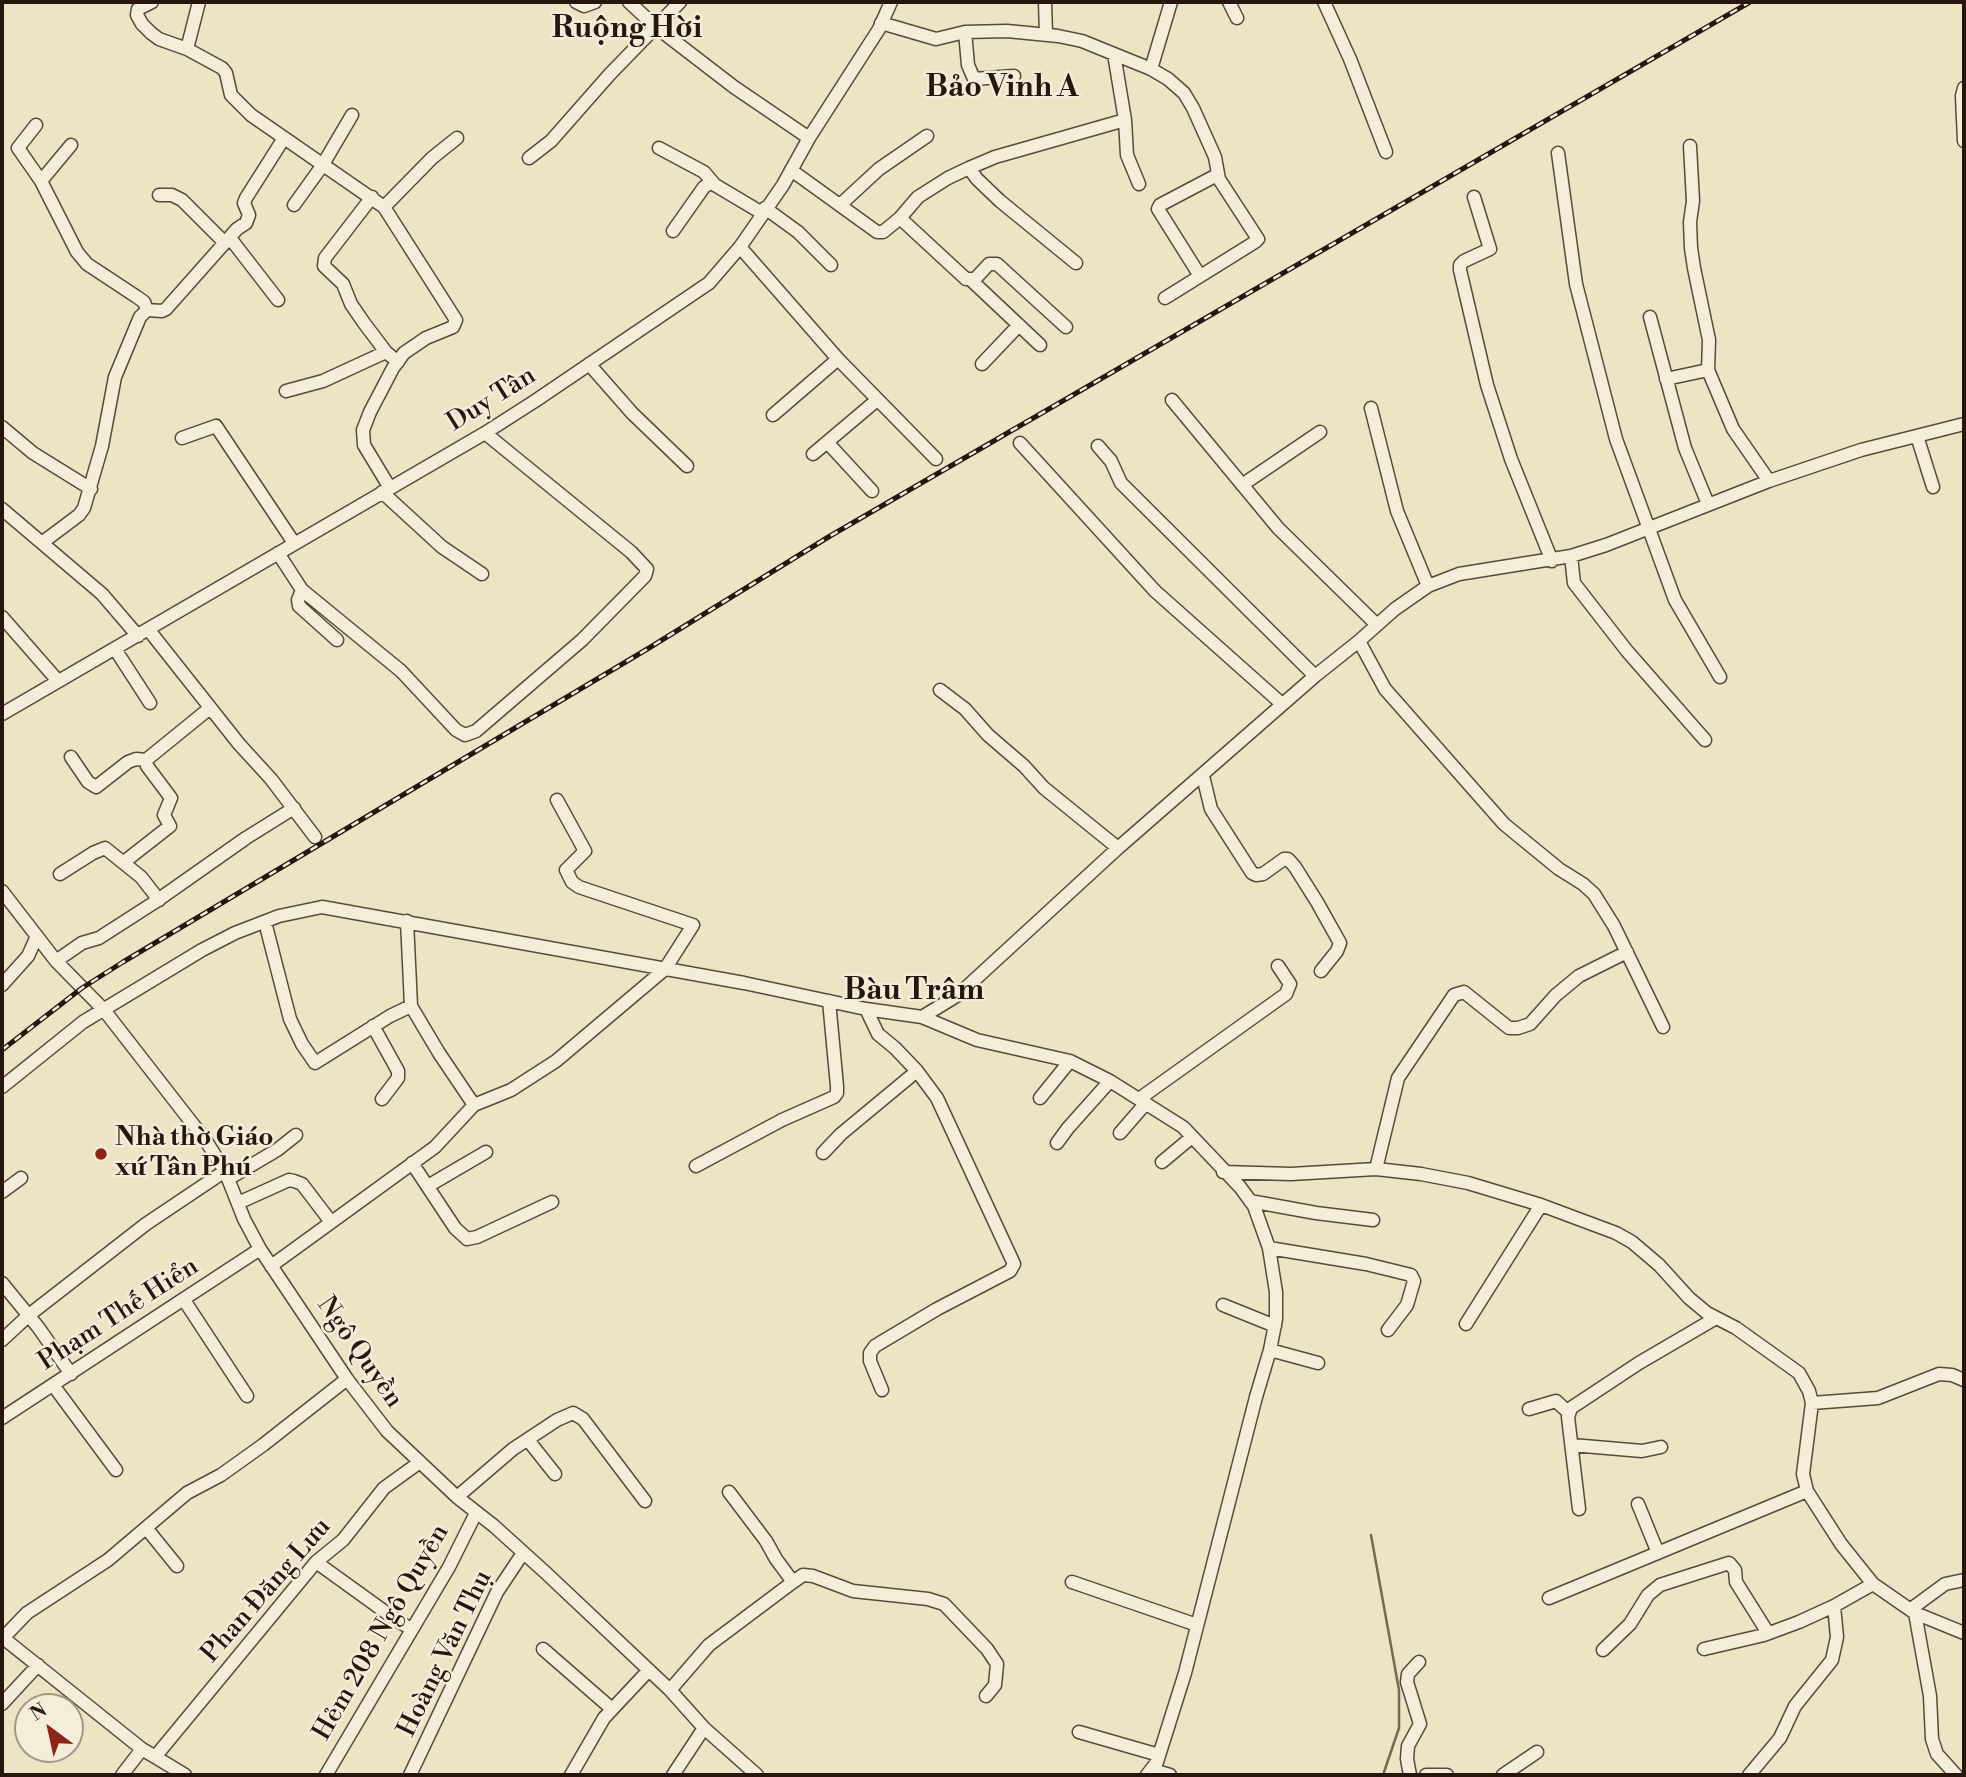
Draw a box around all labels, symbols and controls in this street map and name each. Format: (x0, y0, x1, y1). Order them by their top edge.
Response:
district label: Ruộng Hời (552, 12, 702, 48)
district label: Bảo Vinh A (926, 71, 1078, 107)
street label: Duy Tân (442, 361, 542, 439)
district label: Bàu Trâm (844, 974, 984, 1010)
place label: Nhà thờ Giáo xứ Tân Phú (115, 1123, 274, 1184)
marker: Nhà thờ Giáo xứ Tân Phú (93, 1146, 109, 1162)
street label: Phạm Thế Hiển (33, 1252, 205, 1378)
street label: Ngô Quyền (309, 1291, 409, 1415)
street label: Phan Đăng Lưu (196, 1512, 338, 1670)
street label: Hẻm 208 Ngô Quyền (307, 1519, 457, 1747)
street label: Hoàng Văn Thụ (392, 1566, 500, 1742)
north arrow (14, 1693, 84, 1763)
text: N (26, 1698, 51, 1726)

